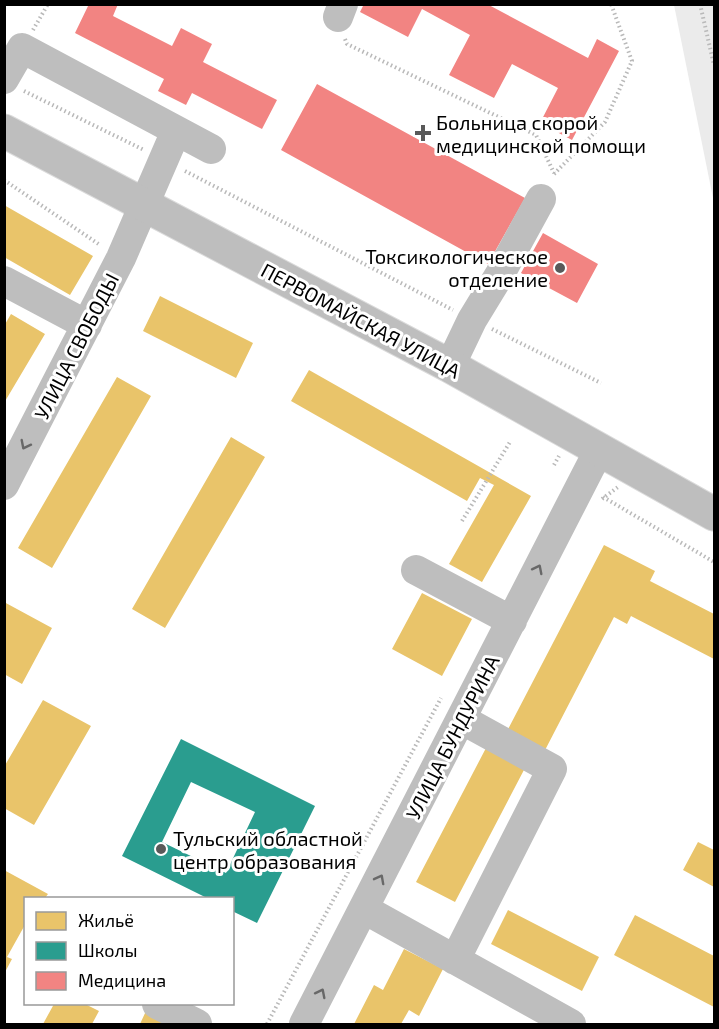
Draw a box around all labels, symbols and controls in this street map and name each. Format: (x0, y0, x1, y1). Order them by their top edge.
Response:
place label: Больница скорой медицинской помощи (436, 110, 646, 157)
marker: Больница скорой медицинской помощи (414, 124, 432, 142)
place label: Токсикологическое отделение (365, 244, 548, 291)
street label: ПЕРВОМАЙСКАЯ УЛИЦА (257, 257, 465, 383)
marker: Токсикологическое отделение (553, 261, 567, 275)
street label: УЛИЦА СВОБОДЫ (29, 269, 123, 423)
one-way arrow (21, 439, 32, 450)
one-way arrow (531, 564, 543, 575)
street label: УЛИЦА БУНДУРИНА (400, 650, 504, 823)
place label: Тульский областной центр образования (173, 826, 363, 873)
marker: Тульский областной центр образования (154, 842, 168, 856)
one-way arrow (373, 874, 384, 885)
legend (24, 897, 234, 1005)
text: Жильё (78, 909, 134, 931)
text: Школы (78, 939, 138, 961)
text: Медицина (78, 969, 166, 991)
one-way arrow (313, 988, 325, 999)

